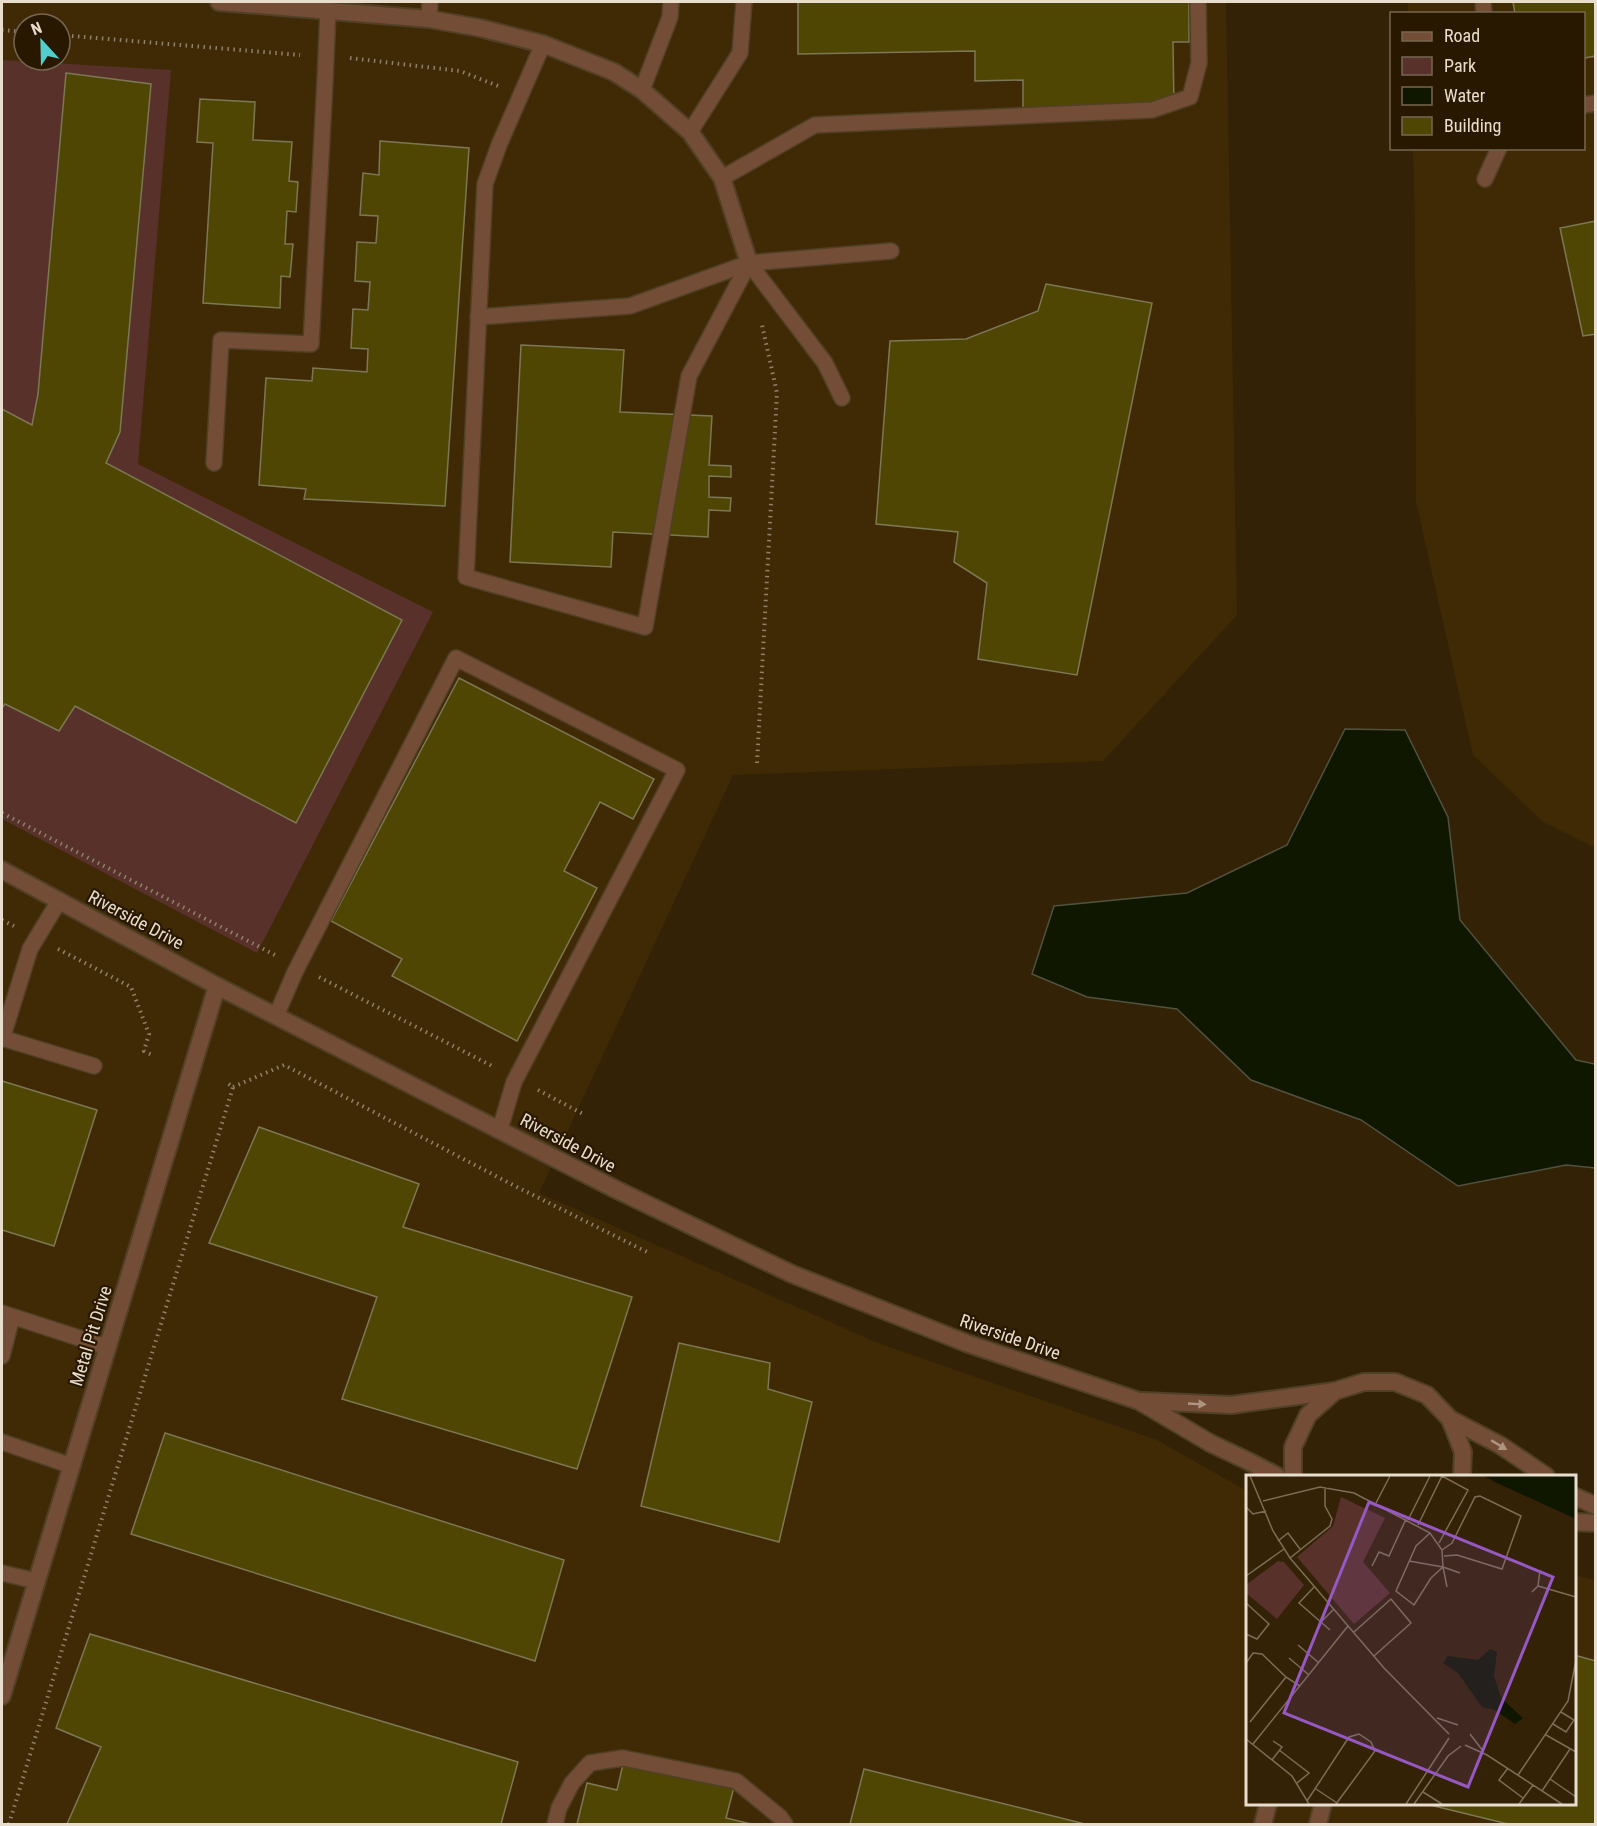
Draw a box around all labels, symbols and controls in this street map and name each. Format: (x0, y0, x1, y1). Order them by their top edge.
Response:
north arrow (12, 12, 72, 72)
legend (1390, 12, 1585, 150)
text: N (28, 18, 45, 39)
text: Road (1444, 25, 1480, 46)
text: Park (1444, 55, 1476, 76)
text: Water (1444, 85, 1486, 106)
text: Building (1444, 115, 1501, 136)
street label: Riverside Drive (85, 886, 187, 953)
street label: Riverside Drive (517, 1109, 619, 1176)
street label: Metal Pit Drive (65, 1283, 116, 1389)
street label: Riverside Drive (957, 1310, 1063, 1364)
one-way arrow (1188, 1399, 1207, 1408)
one-way arrow (1491, 1440, 1507, 1451)
inset map (1246, 1475, 1576, 1805)

